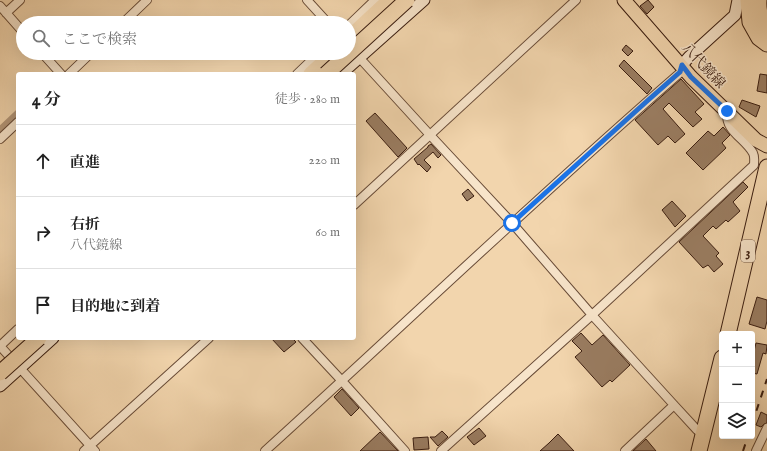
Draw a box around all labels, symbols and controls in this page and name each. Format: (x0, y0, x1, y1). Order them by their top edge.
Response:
search box (16, 16, 356, 60)
icon: search (30, 27, 52, 49)
text: ここで検索 (62, 30, 137, 49)
street label: 八代鏡線 (678, 39, 729, 92)
text: 4 分 (32, 90, 61, 111)
text: 徒歩 · 280 m (275, 91, 340, 108)
route end (718, 102, 736, 120)
icon: ahead (32, 150, 54, 172)
text: 220 m (309, 152, 340, 169)
text: 直進 (70, 153, 100, 172)
route start (503, 214, 521, 232)
text: 右折 (70, 215, 100, 234)
icon: right (32, 222, 54, 244)
text: 60 m (315, 224, 340, 241)
text: 八代鏡線 (70, 237, 122, 254)
road number: 3 (741, 240, 755, 262)
icon: arrive (32, 294, 54, 316)
text: 目的地に到着 (70, 297, 160, 316)
map controls (719, 331, 755, 439)
button: + (719, 331, 755, 367)
button: − (719, 367, 755, 403)
button: layers (719, 403, 755, 439)

